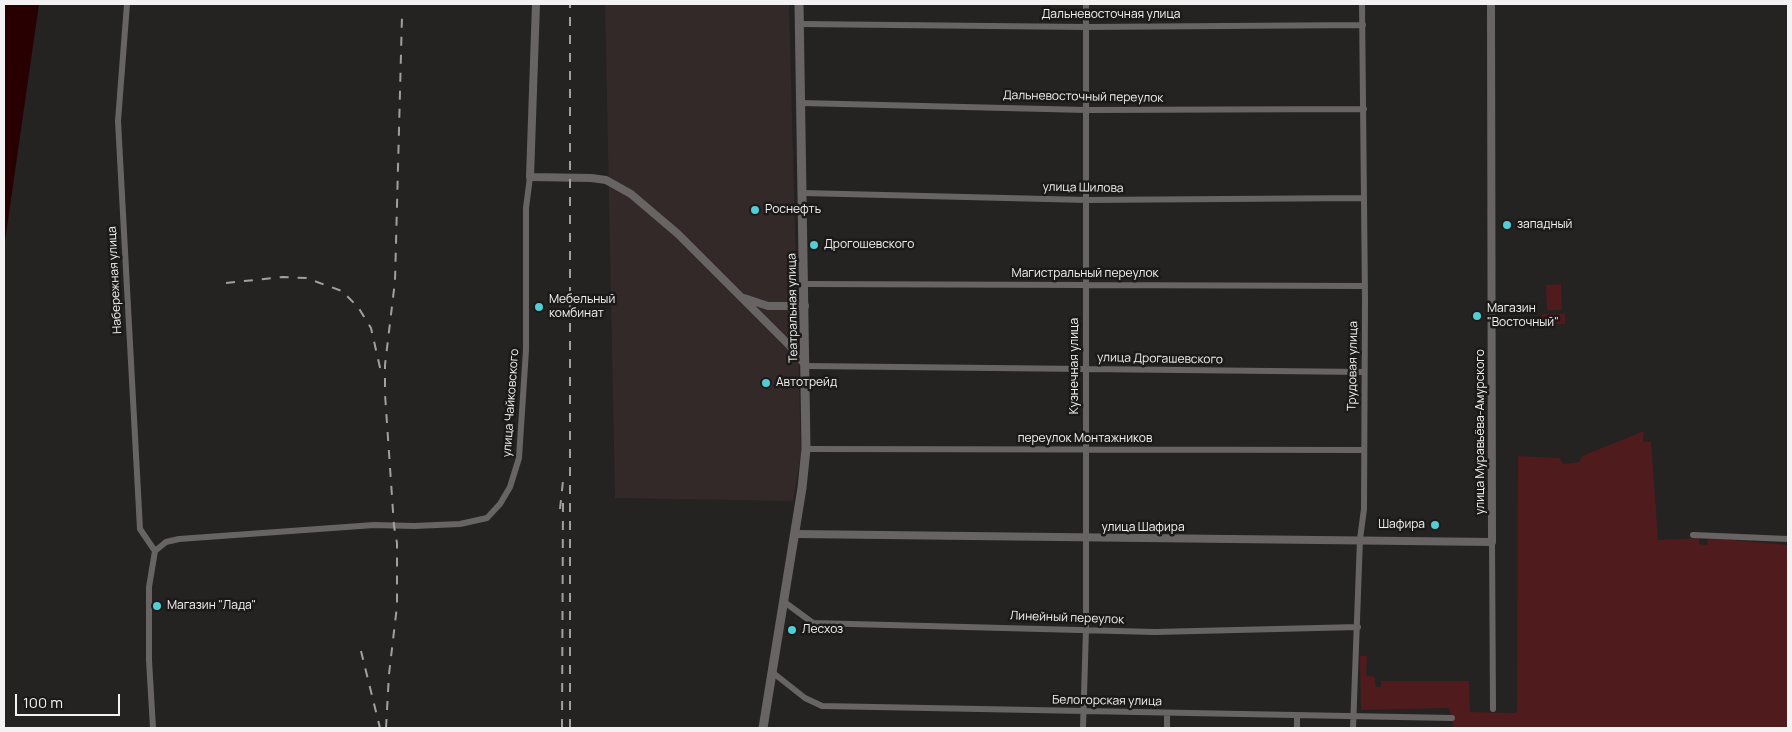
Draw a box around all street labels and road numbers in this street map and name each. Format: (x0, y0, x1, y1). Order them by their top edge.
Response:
street label: Дальневосточная улица (1041, 8, 1181, 22)
street label: Дальневосточный переулок (1003, 88, 1163, 106)
street label: улица Шилова (1042, 180, 1124, 196)
street label: Набережная улица (105, 226, 125, 334)
street label: Театральная улица (785, 253, 801, 363)
street label: Магистральный переулок (1012, 267, 1158, 281)
street label: Кузнечная улица (1068, 318, 1082, 414)
street label: Трудовая улица (1345, 321, 1361, 411)
street label: улица Чайковского (500, 348, 522, 458)
street label: улица Муравьёва-Амурского (1474, 349, 1488, 515)
street label: улица Дрогашевского (1097, 351, 1223, 367)
street label: переулок Монтажников (1018, 432, 1152, 446)
street label: улица Шафира (1101, 521, 1185, 535)
street label: Линейный переулок (1010, 609, 1124, 627)
street label: Белогорская улица (1052, 693, 1162, 709)

